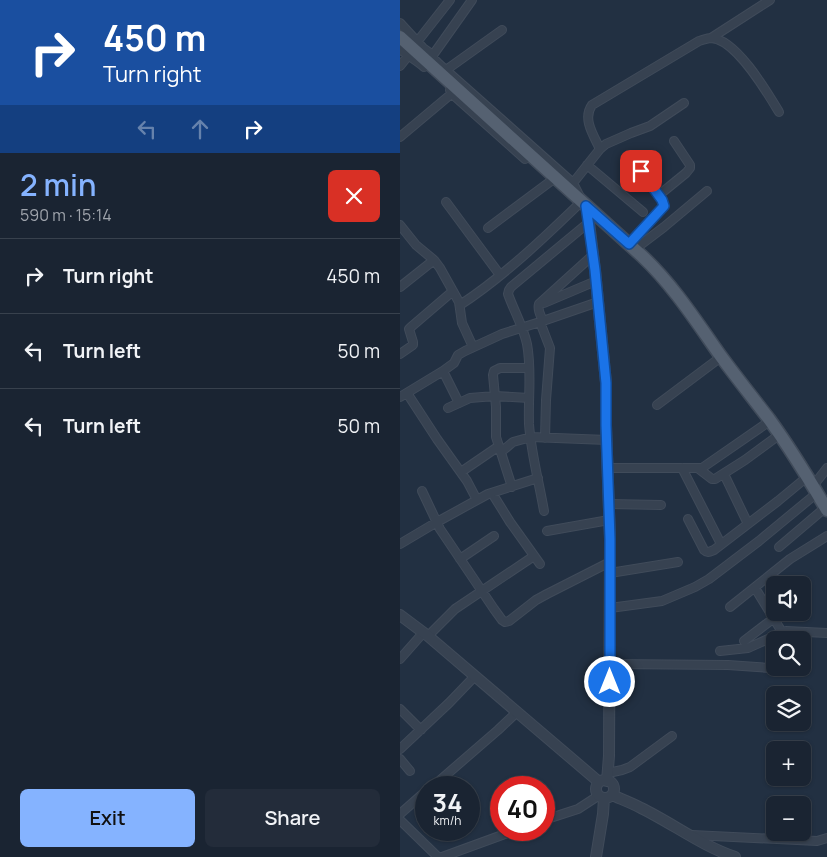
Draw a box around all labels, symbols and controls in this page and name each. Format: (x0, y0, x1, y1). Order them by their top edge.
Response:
text: 450 m (103, 14, 206, 62)
icon: right (20, 20, 85, 85)
text: Turn right (103, 59, 201, 89)
icon: left (133, 115, 161, 143)
icon: ahead (186, 115, 214, 143)
icon: right (239, 115, 267, 143)
pin (620, 150, 662, 192)
icon: arrive (627, 157, 655, 185)
text: 2 min (20, 164, 96, 205)
button: close (328, 170, 380, 222)
text: 590 m · 15:14 (20, 204, 112, 226)
icon: right (20, 262, 48, 290)
text: Turn right (63, 263, 153, 289)
text: 450 m (326, 263, 380, 289)
icon: left (20, 337, 48, 365)
text: Turn left (63, 338, 141, 364)
text: 50 m (338, 338, 380, 364)
icon: left (20, 412, 48, 440)
text: Turn left (63, 413, 141, 439)
text: 50 m (338, 413, 380, 439)
map controls (766, 576, 811, 841)
button: sound (766, 576, 811, 621)
button: search (766, 631, 811, 676)
position arrow (583, 655, 635, 707)
button: layers (766, 686, 811, 731)
button: + (766, 741, 811, 786)
speed limit sign: 40 (490, 776, 555, 841)
text: 34 (433, 785, 462, 820)
button: Exit (20, 789, 195, 847)
button: Share (205, 789, 380, 847)
button: − (766, 796, 811, 841)
text: km/h (434, 812, 461, 829)

